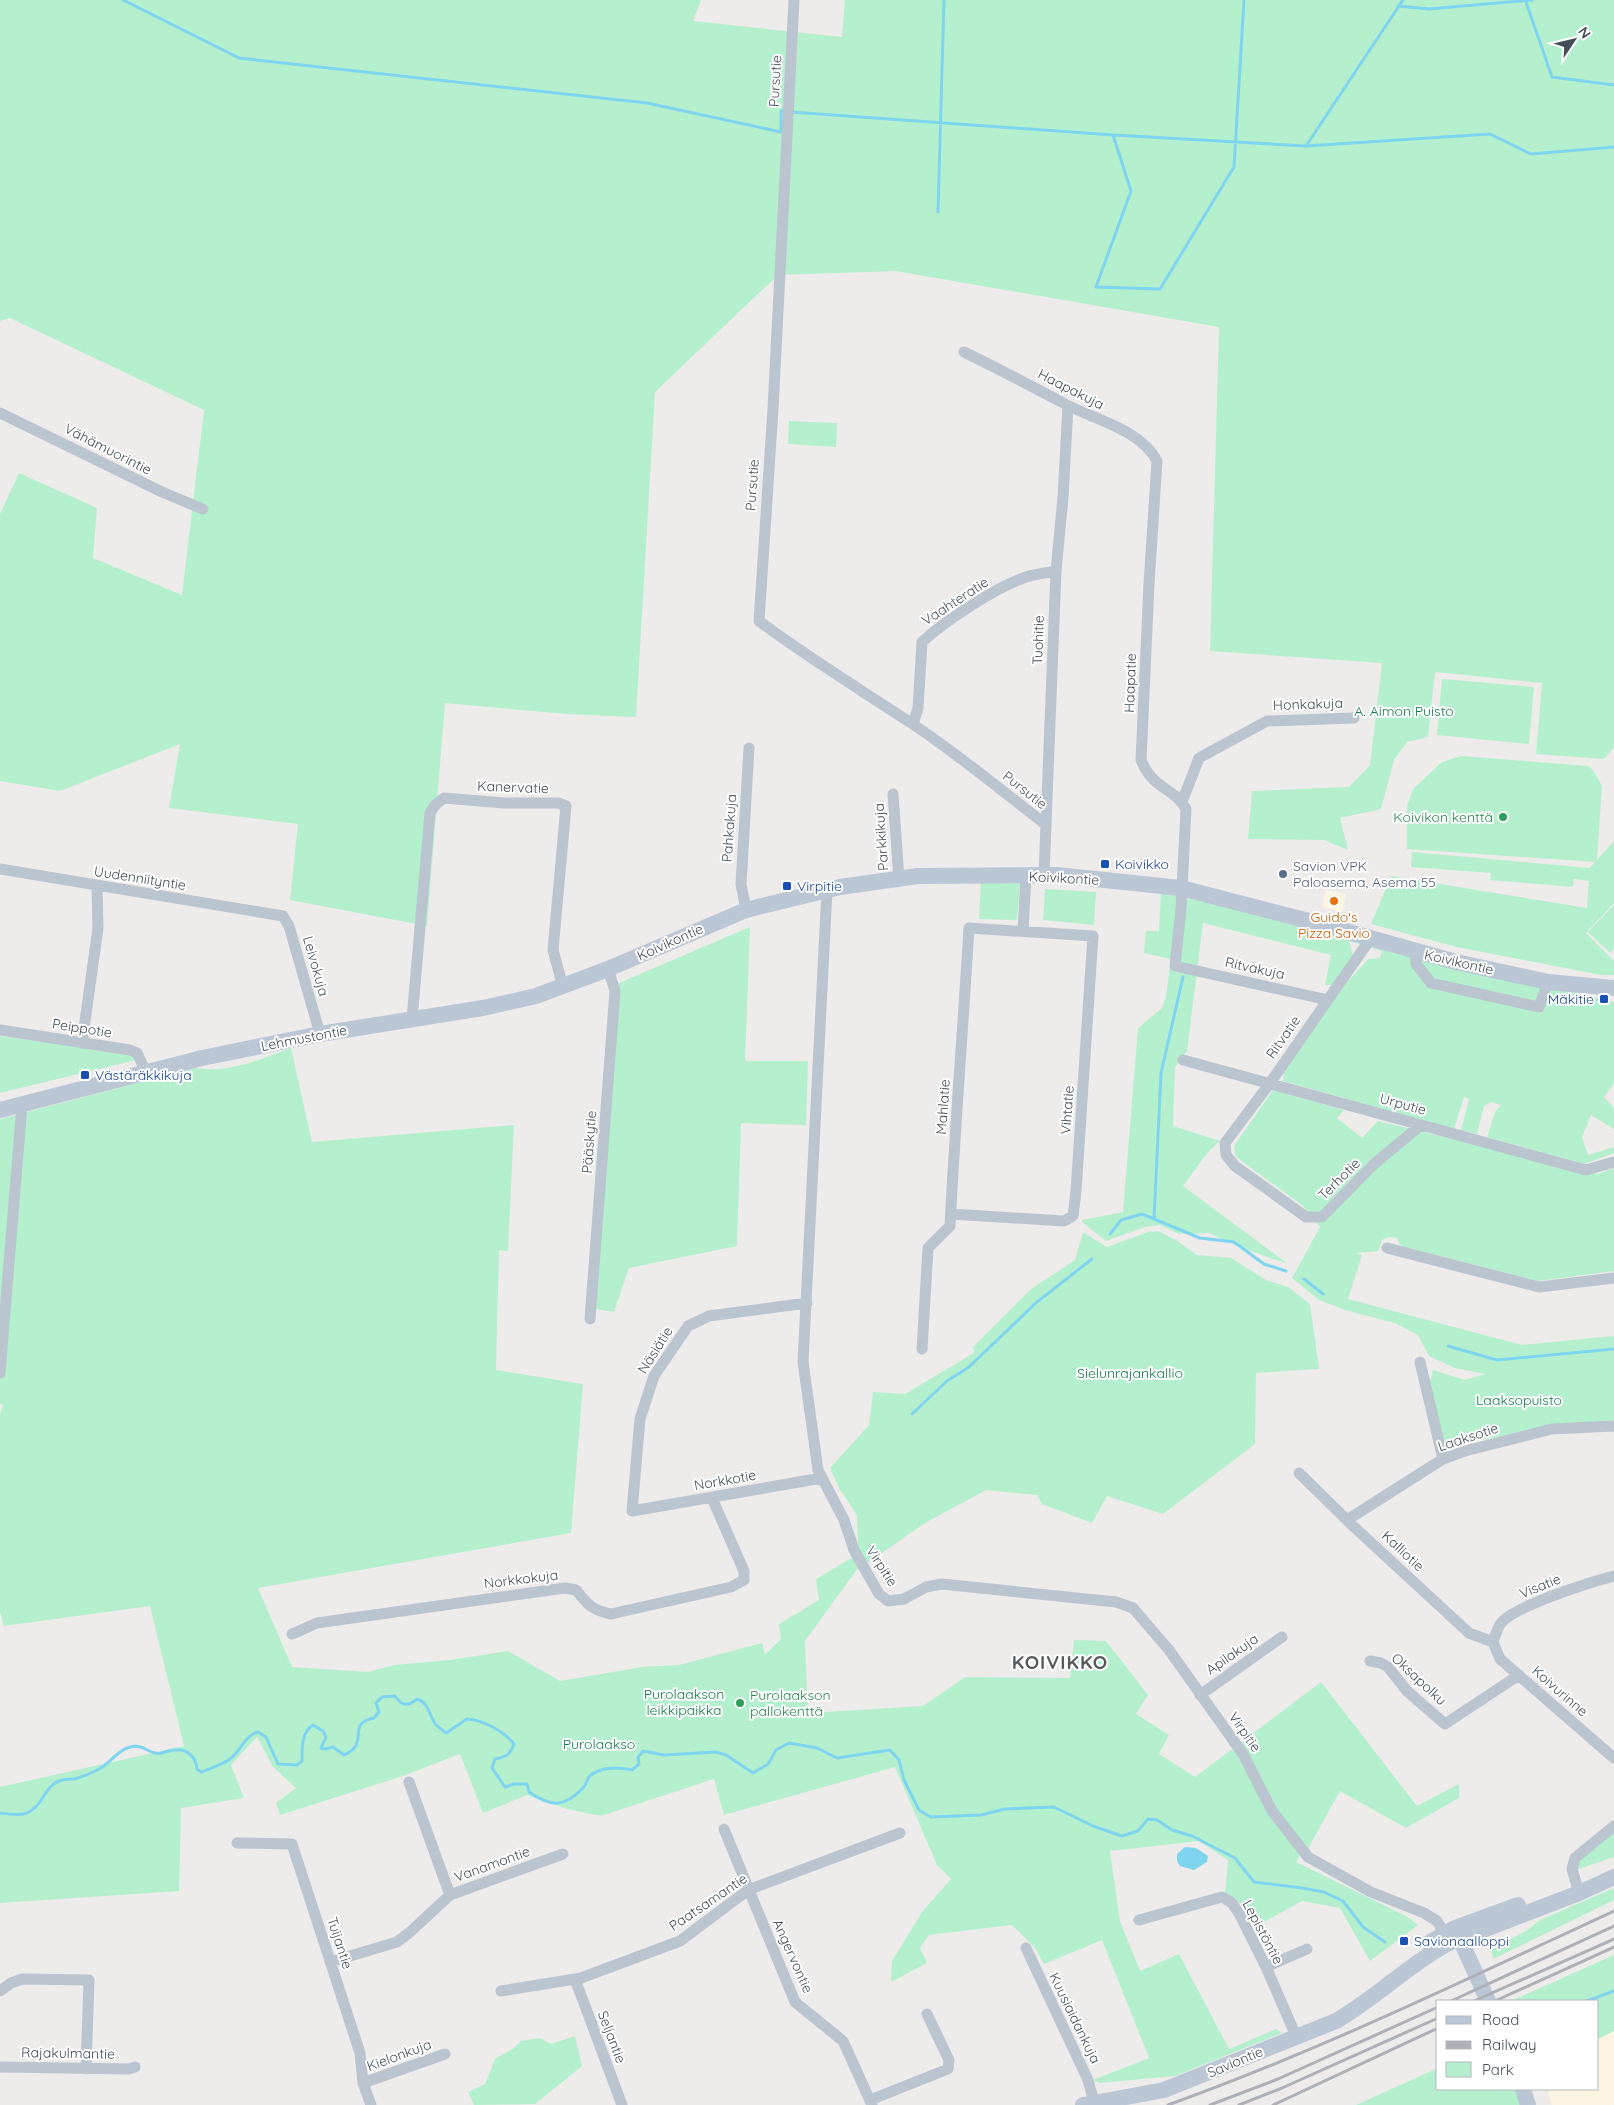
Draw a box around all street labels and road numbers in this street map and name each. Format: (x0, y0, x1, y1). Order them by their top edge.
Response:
street label: Pursutie (765, 55, 785, 107)
street label: Haapakuja (1035, 365, 1107, 413)
street label: Vähämuorintie (61, 419, 155, 479)
street label: Pursutie (741, 458, 763, 511)
street label: Vaahteratie (918, 573, 992, 629)
street label: Tuohitie (1028, 615, 1048, 665)
street label: Haapatie (1120, 653, 1140, 713)
street label: Honkakuja (1273, 694, 1343, 714)
street label: Pursutie (999, 767, 1051, 813)
street label: Kanervatie (477, 777, 549, 797)
street label: Pahkakuja (718, 793, 740, 863)
street label: Parkkikuja (870, 803, 892, 871)
street label: Uudenniityntie (93, 862, 187, 894)
street label: Koivikontie (1028, 867, 1100, 889)
street label: Koivikontie (634, 919, 706, 965)
street label: Leivokuja (299, 934, 333, 998)
street label: Koivikontie (1423, 945, 1495, 979)
street label: Ritvakuja (1223, 953, 1287, 983)
street label: Ritvatie (1262, 1012, 1304, 1062)
street label: Peippotie (51, 1014, 113, 1042)
street label: Lehmustontie (259, 1021, 349, 1055)
street label: Mahlatie (932, 1079, 954, 1135)
street label: Vihtatie (1056, 1085, 1078, 1135)
street label: Urputie (1378, 1089, 1428, 1119)
street label: Pääskytie (578, 1110, 600, 1174)
street label: Terhotie (1314, 1154, 1364, 1204)
street label: Näsiätie (633, 1323, 677, 1377)
street label: Laaksotie (1435, 1419, 1501, 1455)
street label: Norkkotie (693, 1466, 758, 1494)
street label: Kalliotie (1378, 1527, 1428, 1575)
street label: Virpitie (862, 1542, 902, 1590)
street label: Norkkokuja (483, 1566, 559, 1592)
street label: Visatie (1517, 1570, 1563, 1602)
street label: Apilakuja (1202, 1629, 1262, 1679)
street label: Oksapolku (1388, 1649, 1450, 1709)
street label: Koivurinne (1528, 1662, 1592, 1720)
street label: Virpitie (1225, 1708, 1265, 1756)
street label: Vanamontie (452, 1842, 532, 1886)
street label: Paatsamantie (665, 1869, 751, 1935)
street label: Lepistöntie (1239, 1897, 1288, 1967)
street label: Tuijantie (323, 1915, 357, 1971)
street label: Angervontie (769, 1916, 817, 1996)
street label: Kuusiaidankuja (1045, 1970, 1105, 2066)
street label: Seljantie (594, 2008, 630, 2066)
street label: Kielonkuja (364, 2035, 434, 2075)
street label: Saviontie (1204, 2042, 1266, 2082)
street label: Rajakulmantie (21, 2043, 115, 2063)

